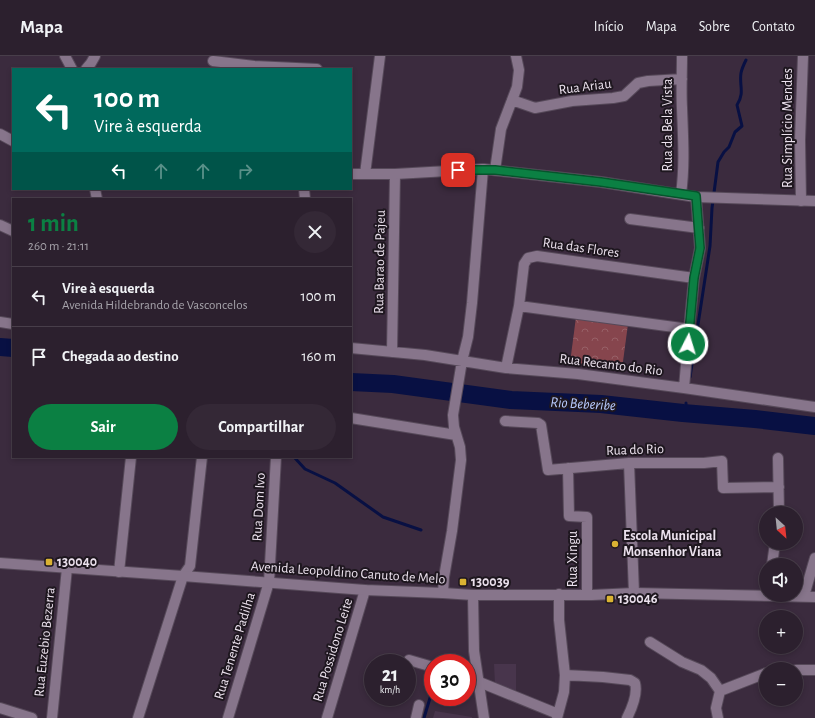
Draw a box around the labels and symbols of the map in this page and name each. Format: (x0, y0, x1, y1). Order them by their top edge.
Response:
street label: Rua Simplício Mendes (781, 68, 795, 188)
street label: Rua Ariau (558, 77, 612, 97)
street label: Rua da Bela Vista (661, 78, 675, 171)
pin (441, 153, 475, 187)
street label: Rua Barao de Pajeu (372, 210, 388, 314)
street label: Rua das Flores (542, 236, 620, 260)
position arrow (667, 323, 709, 365)
street label: Rua Recanto do Rio (559, 352, 664, 378)
water label: Rio Beberibe (550, 395, 616, 413)
street label: Rua do Rio (606, 442, 664, 458)
street label: Rua Dom Ivo (250, 472, 268, 542)
north arrow (759, 506, 803, 550)
place label: Escola Municipal Monsenhor Viana (623, 529, 722, 559)
street label: Rua Xingu (566, 531, 580, 587)
marker: Escola Municipal Monsenhor Viana (610, 539, 620, 549)
place label: 130040 (57, 555, 97, 569)
marker: 130040 (44, 557, 54, 567)
street label: Avenida Leopoldino Canuto de Melo (250, 559, 446, 587)
place label: 130039 (471, 575, 510, 589)
marker: 130039 (458, 577, 468, 587)
street label: Rua Euzebio Bezerra (32, 586, 58, 697)
street label: Rua Tenente Padilha (212, 590, 258, 701)
place label: 130046 (618, 592, 658, 606)
marker: 130046 (605, 594, 615, 604)
street label: Rua Possidono Leite (311, 597, 355, 703)
speed limit sign: 30 (424, 654, 476, 706)

